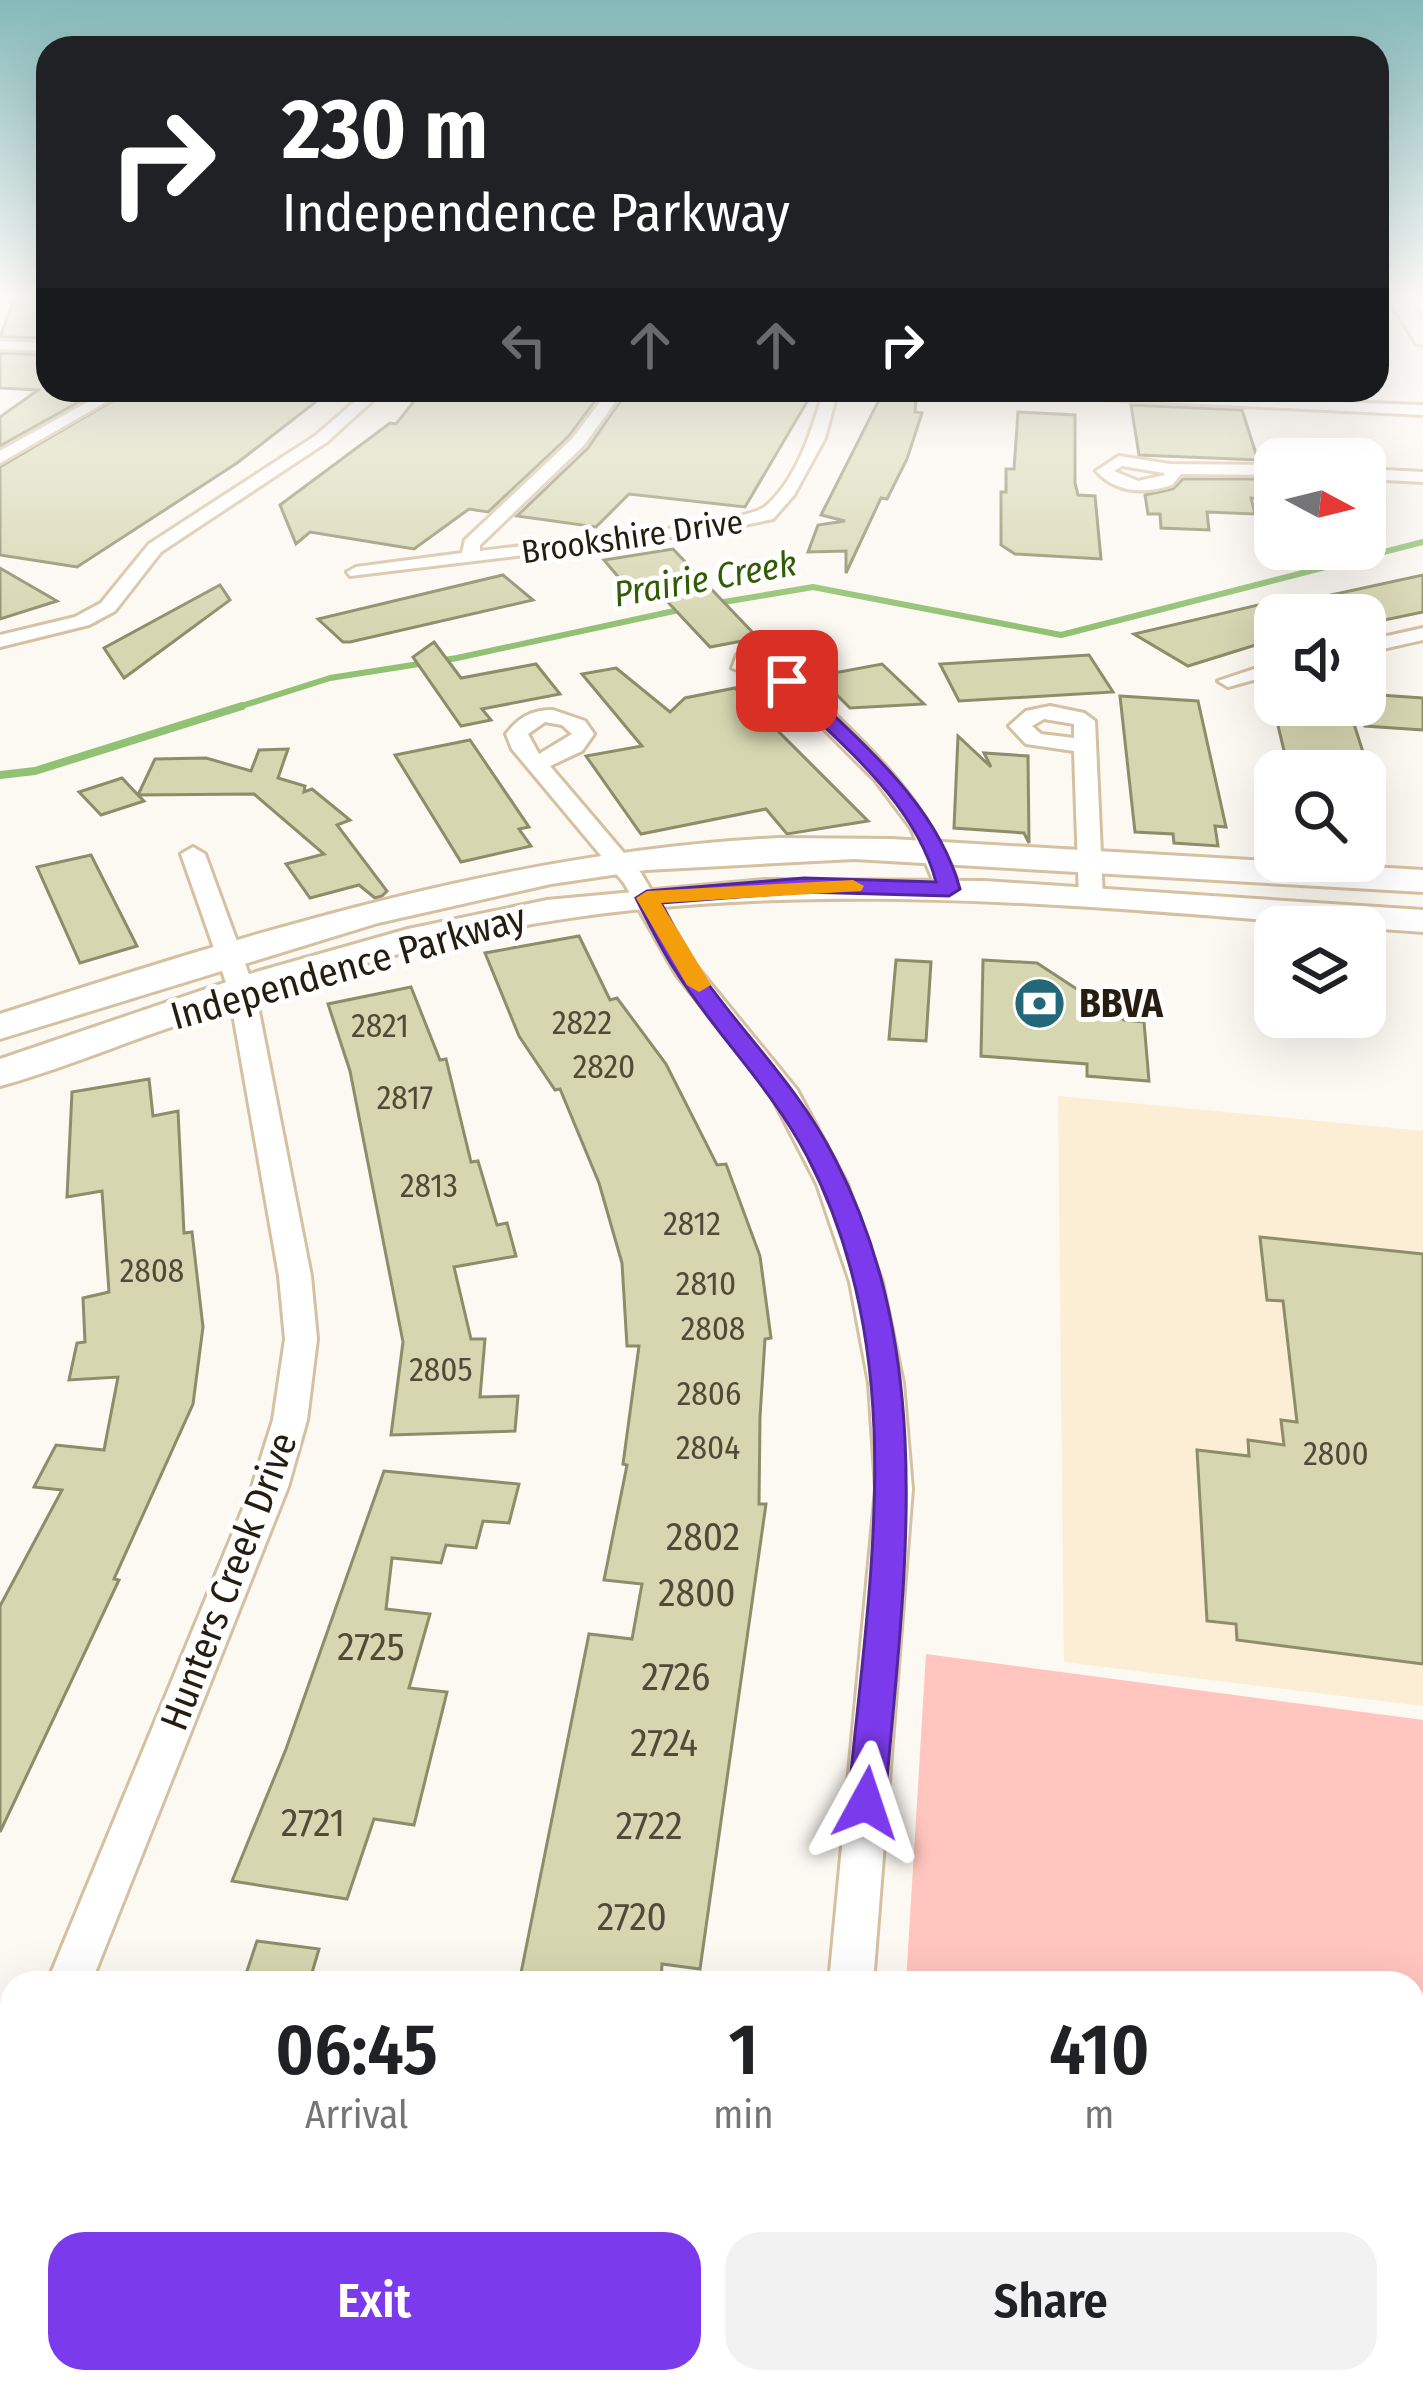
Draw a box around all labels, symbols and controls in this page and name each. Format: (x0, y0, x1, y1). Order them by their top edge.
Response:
text: 230 m (282, 79, 488, 180)
icon: right (84, 84, 240, 240)
text: Independence Parkway (282, 181, 790, 245)
icon: left (491, 312, 557, 378)
icon: ahead (617, 312, 683, 378)
icon: ahead (743, 312, 809, 378)
icon: right (869, 312, 935, 378)
north arrow (1254, 438, 1386, 570)
map controls (1254, 438, 1386, 1038)
street label: Brookshire Drive (519, 502, 745, 572)
water label: Prairie Creek (610, 541, 800, 617)
button: sound (1254, 594, 1386, 726)
pin (736, 630, 838, 732)
icon: arrive (754, 648, 820, 714)
button: search (1254, 750, 1386, 882)
street label: Independence Parkway (166, 894, 532, 1040)
button: layers (1254, 906, 1386, 1038)
bank icon: BBVA (1012, 975, 1068, 1031)
place label: BBVA (1079, 981, 1164, 1027)
house number: 2822 (552, 1003, 612, 1043)
house number: 2821 (351, 1006, 409, 1046)
house number: 2820 (573, 1047, 635, 1087)
house number: 2817 (377, 1078, 433, 1118)
house number: 2813 (400, 1166, 458, 1206)
house number: 2812 (663, 1204, 721, 1244)
house number: 2808 (120, 1251, 184, 1291)
house number: 2810 (676, 1264, 736, 1304)
house number: 2808 (681, 1309, 745, 1349)
house number: 2805 (409, 1350, 473, 1390)
house number: 2806 (677, 1374, 741, 1414)
street label: Hunters Creek Drive (151, 1426, 307, 1737)
house number: 2804 (676, 1428, 740, 1468)
house number: 2800 (1303, 1434, 1369, 1474)
house number: 2802 (666, 1514, 740, 1560)
house number: 2800 (658, 1570, 736, 1616)
house number: 2725 (337, 1624, 405, 1670)
house number: 2726 (642, 1654, 710, 1700)
house number: 2724 (630, 1720, 698, 1766)
position arrow (803, 1740, 929, 1866)
house number: 2721 (281, 1800, 345, 1846)
house number: 2722 (616, 1803, 682, 1849)
house number: 2720 (597, 1894, 667, 1940)
text: 06:45 (275, 2007, 438, 2093)
text: 1 (728, 2007, 758, 2093)
text: 410 (1049, 2007, 1150, 2093)
text: Arrival (305, 2092, 408, 2138)
text: min (713, 2092, 774, 2138)
text: m (1084, 2092, 1114, 2138)
button: Exit (48, 2232, 701, 2370)
button: Share (725, 2232, 1377, 2370)

